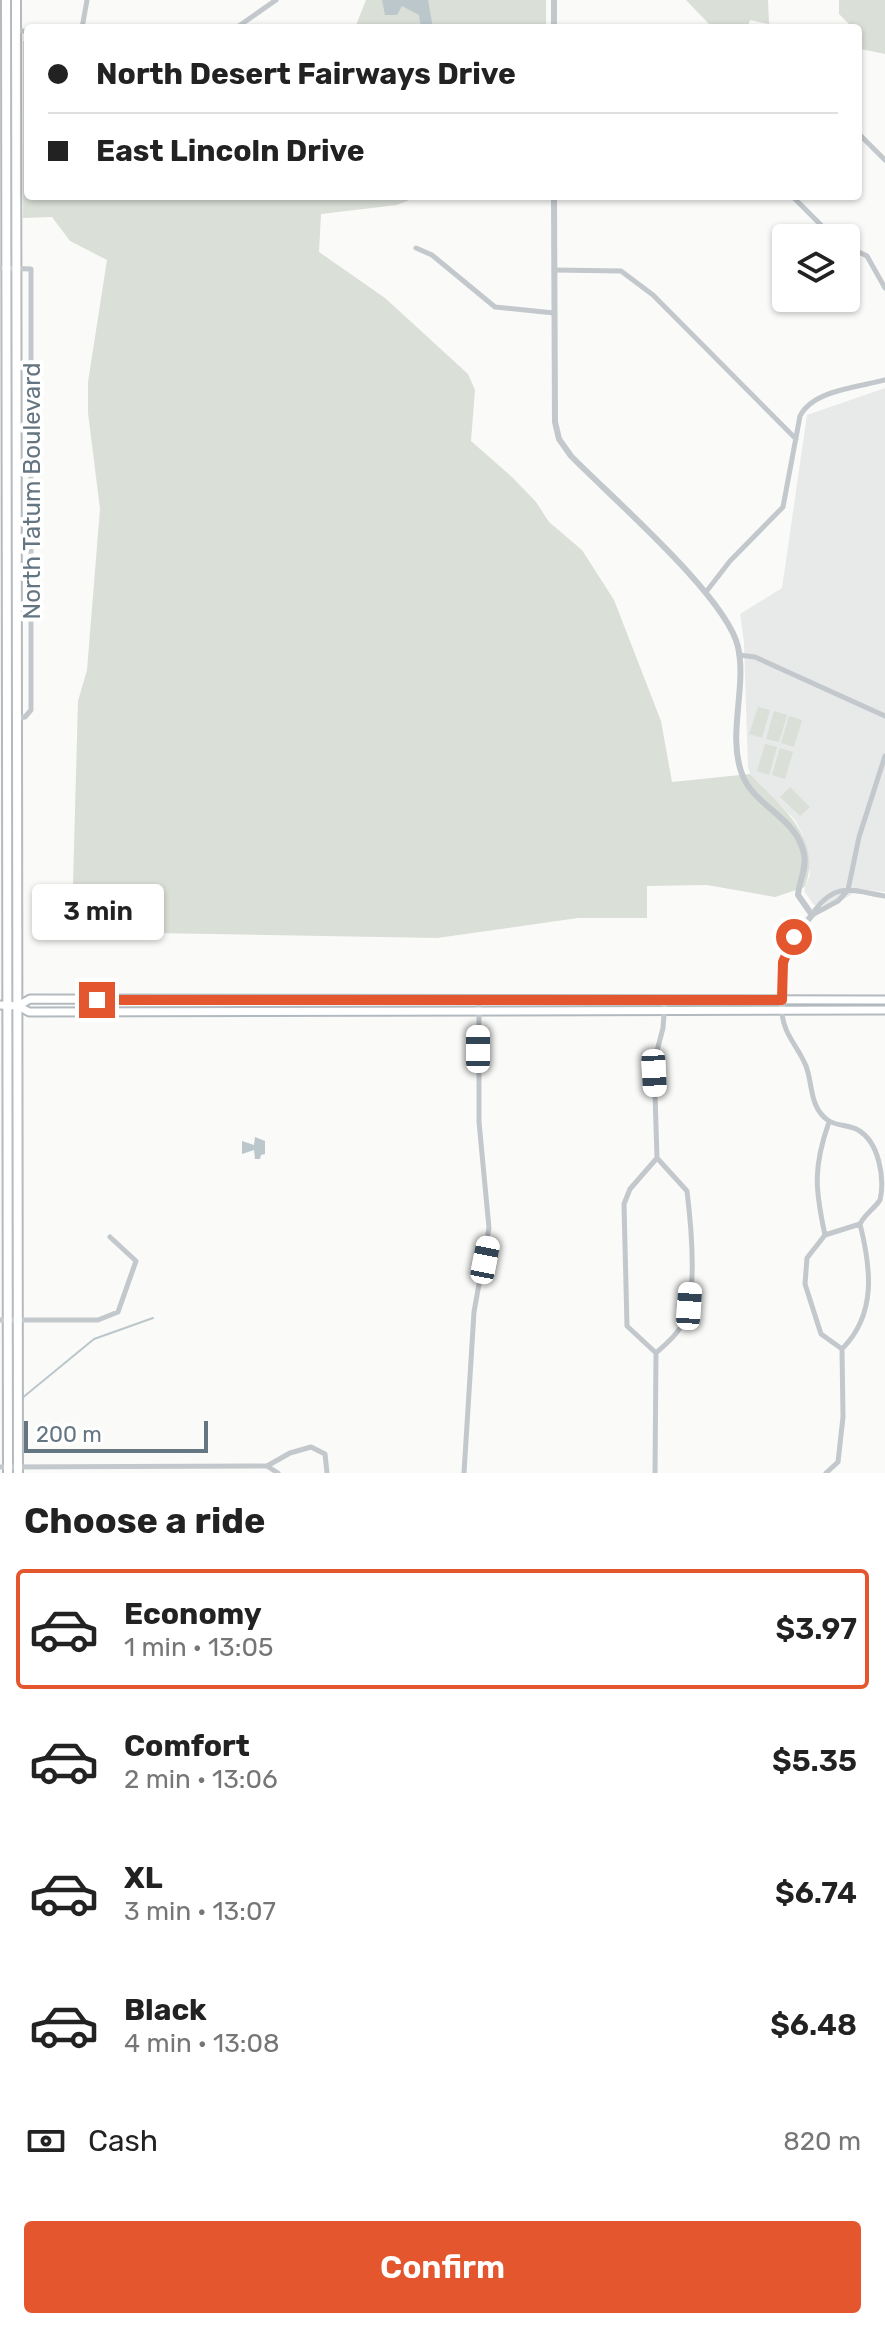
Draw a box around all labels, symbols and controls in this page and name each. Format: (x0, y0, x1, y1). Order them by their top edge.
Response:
text: North Desert Fairways Drive (96, 56, 516, 92)
text: East Lincoln Drive (96, 133, 365, 169)
map controls (772, 224, 860, 312)
button: layers (772, 224, 860, 312)
street label: North Tatum Boulevard (18, 362, 46, 620)
callout: 3 min (31, 884, 163, 940)
text: 3 min (63, 896, 133, 927)
route start (776, 919, 812, 955)
route end (79, 982, 115, 1018)
car (466, 1025, 490, 1073)
car (641, 1048, 667, 1098)
car (469, 1234, 501, 1286)
car (675, 1281, 703, 1331)
scale bar (24, 1417, 208, 1453)
text: 200 m (36, 1421, 102, 1448)
text: Choose a ride (24, 1499, 265, 1542)
icon: car (28, 1593, 100, 1665)
text: Economy (124, 1596, 262, 1632)
text: $3.97 (775, 1611, 857, 1647)
text: 1 min · 13:05 (124, 1632, 273, 1663)
icon: car (28, 1725, 100, 1797)
text: Comfort (124, 1728, 250, 1764)
text: $5.35 (772, 1743, 857, 1779)
text: 2 min · 13:06 (124, 1764, 278, 1795)
icon: car (28, 1857, 100, 1929)
text: XL (124, 1860, 163, 1896)
text: $6.74 (775, 1875, 857, 1911)
text: 3 min · 13:07 (124, 1896, 276, 1927)
icon: car (28, 1989, 100, 2061)
text: Black (124, 1992, 207, 2028)
text: $6.48 (770, 2007, 857, 2043)
text: 4 min · 13:08 (124, 2028, 279, 2059)
icon: cash (24, 2119, 68, 2163)
text: Cash (88, 2123, 158, 2159)
text: 820 m (783, 2126, 861, 2157)
button: Confirm (24, 2221, 861, 2313)

